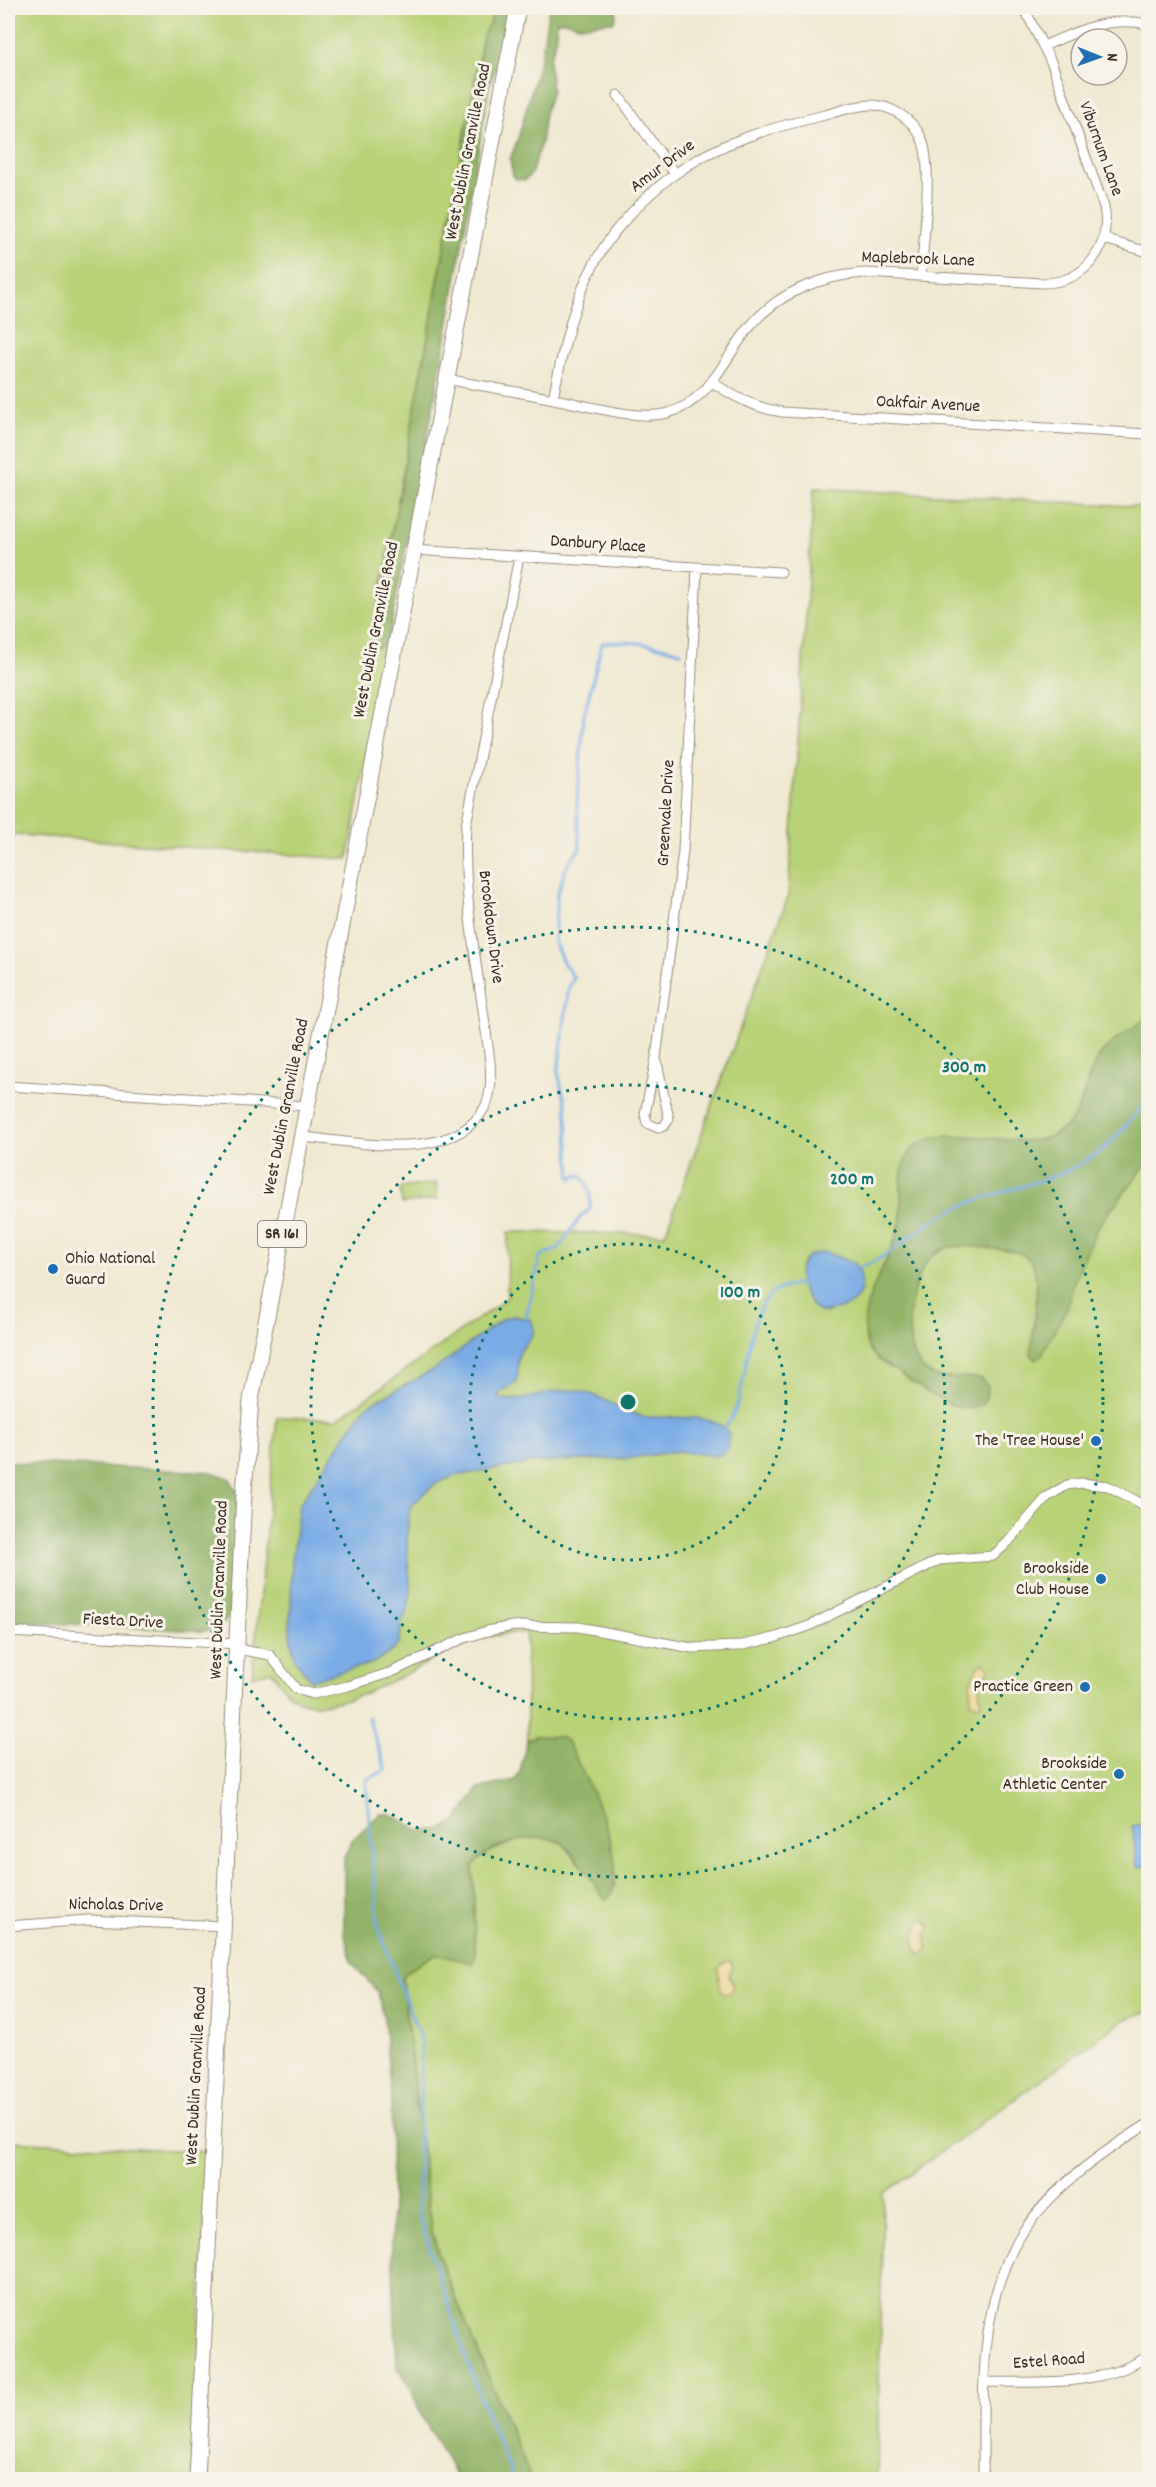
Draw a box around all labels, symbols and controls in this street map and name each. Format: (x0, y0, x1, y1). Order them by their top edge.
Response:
north arrow (1069, 27, 1129, 87)
text: N (1100, 53, 1123, 61)
street label: West Dublin Granville Road (440, 62, 498, 242)
street label: Viburnum Lane (1071, 98, 1129, 200)
street label: Amur Drive (625, 134, 701, 200)
street label: Maplebrook Lane (861, 246, 975, 274)
street label: Oakfair Avenue (875, 390, 981, 420)
street label: Danbury Place (549, 529, 647, 561)
street label: West Dublin Granville Road (348, 540, 406, 720)
street label: Greenvale Drive (652, 759, 682, 867)
street label: Brookdown Drive (471, 869, 509, 985)
street label: West Dublin Granville Road (258, 1017, 316, 1197)
text: 300 m (942, 1056, 986, 1081)
text: 200 m (830, 1168, 874, 1193)
road number: SR 161 (258, 1221, 306, 1247)
place label: Ohio National Guard (65, 1247, 156, 1293)
marker: Ohio National Guard (46, 1262, 60, 1276)
text: 100 m (720, 1281, 760, 1306)
centre of rings (618, 1392, 638, 1412)
place label: The 'Tree House' (975, 1429, 1084, 1454)
marker: The 'Tree House' (1089, 1434, 1103, 1448)
street label: West Dublin Granville Road (204, 1500, 236, 1680)
place label: Brookside Club House (1016, 1557, 1089, 1603)
marker: Brookside Club House (1094, 1572, 1108, 1586)
street label: Fiesta Drive (82, 1607, 164, 1637)
place label: Practice Green (973, 1675, 1073, 1700)
marker: Practice Green (1078, 1680, 1092, 1694)
place label: Brookside Athletic Center (1002, 1752, 1107, 1798)
marker: Brookside Athletic Center (1112, 1767, 1126, 1781)
street label: Nicholas Drive (68, 1893, 164, 1919)
street label: West Dublin Granville Road (180, 1986, 214, 2166)
street label: Estel Road (1012, 2347, 1086, 2377)

